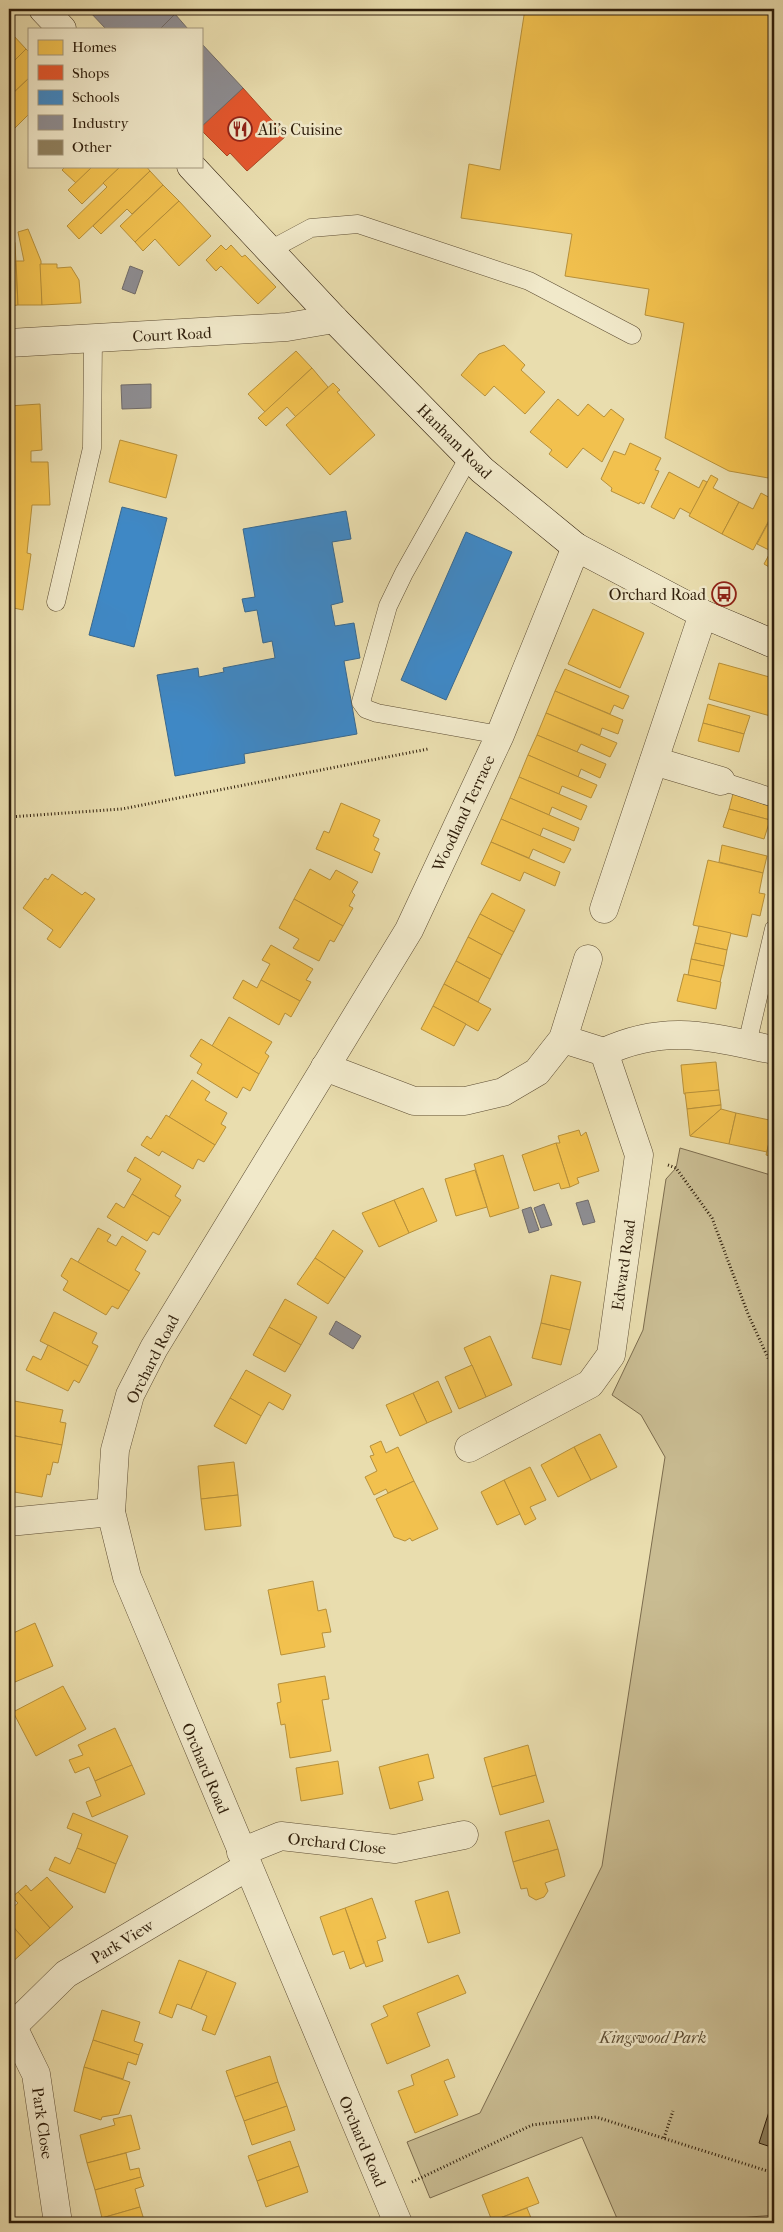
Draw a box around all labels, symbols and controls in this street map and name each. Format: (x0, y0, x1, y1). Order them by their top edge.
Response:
legend (28, 28, 202, 168)
text: Homes (72, 38, 117, 56)
text: Shops (72, 64, 110, 82)
text: Schools (72, 88, 120, 106)
text: Industry (72, 114, 129, 132)
restaurant icon: Ali's Cuisine (227, 116, 253, 142)
place label: Ali's Cuisine (257, 120, 343, 139)
text: Other (72, 138, 112, 156)
street label: Court Road (132, 323, 212, 346)
street label: Hanham Road (413, 400, 496, 483)
bus stop icon: Orchard Road (711, 581, 737, 607)
place label: Orchard Road (609, 585, 706, 604)
street label: Woodland Terrace (428, 752, 499, 875)
street label: Edward Road (608, 1218, 639, 1312)
street label: Orchard Road (122, 1311, 183, 1407)
street label: Orchard Road (178, 1720, 233, 1817)
street label: Orchard Close (287, 1829, 387, 1858)
street label: Park View (87, 1915, 158, 1968)
park label: Kingswood Park (599, 2028, 706, 2047)
street label: Park Close (28, 2086, 57, 2160)
street label: Orchard Road (335, 2093, 390, 2190)

